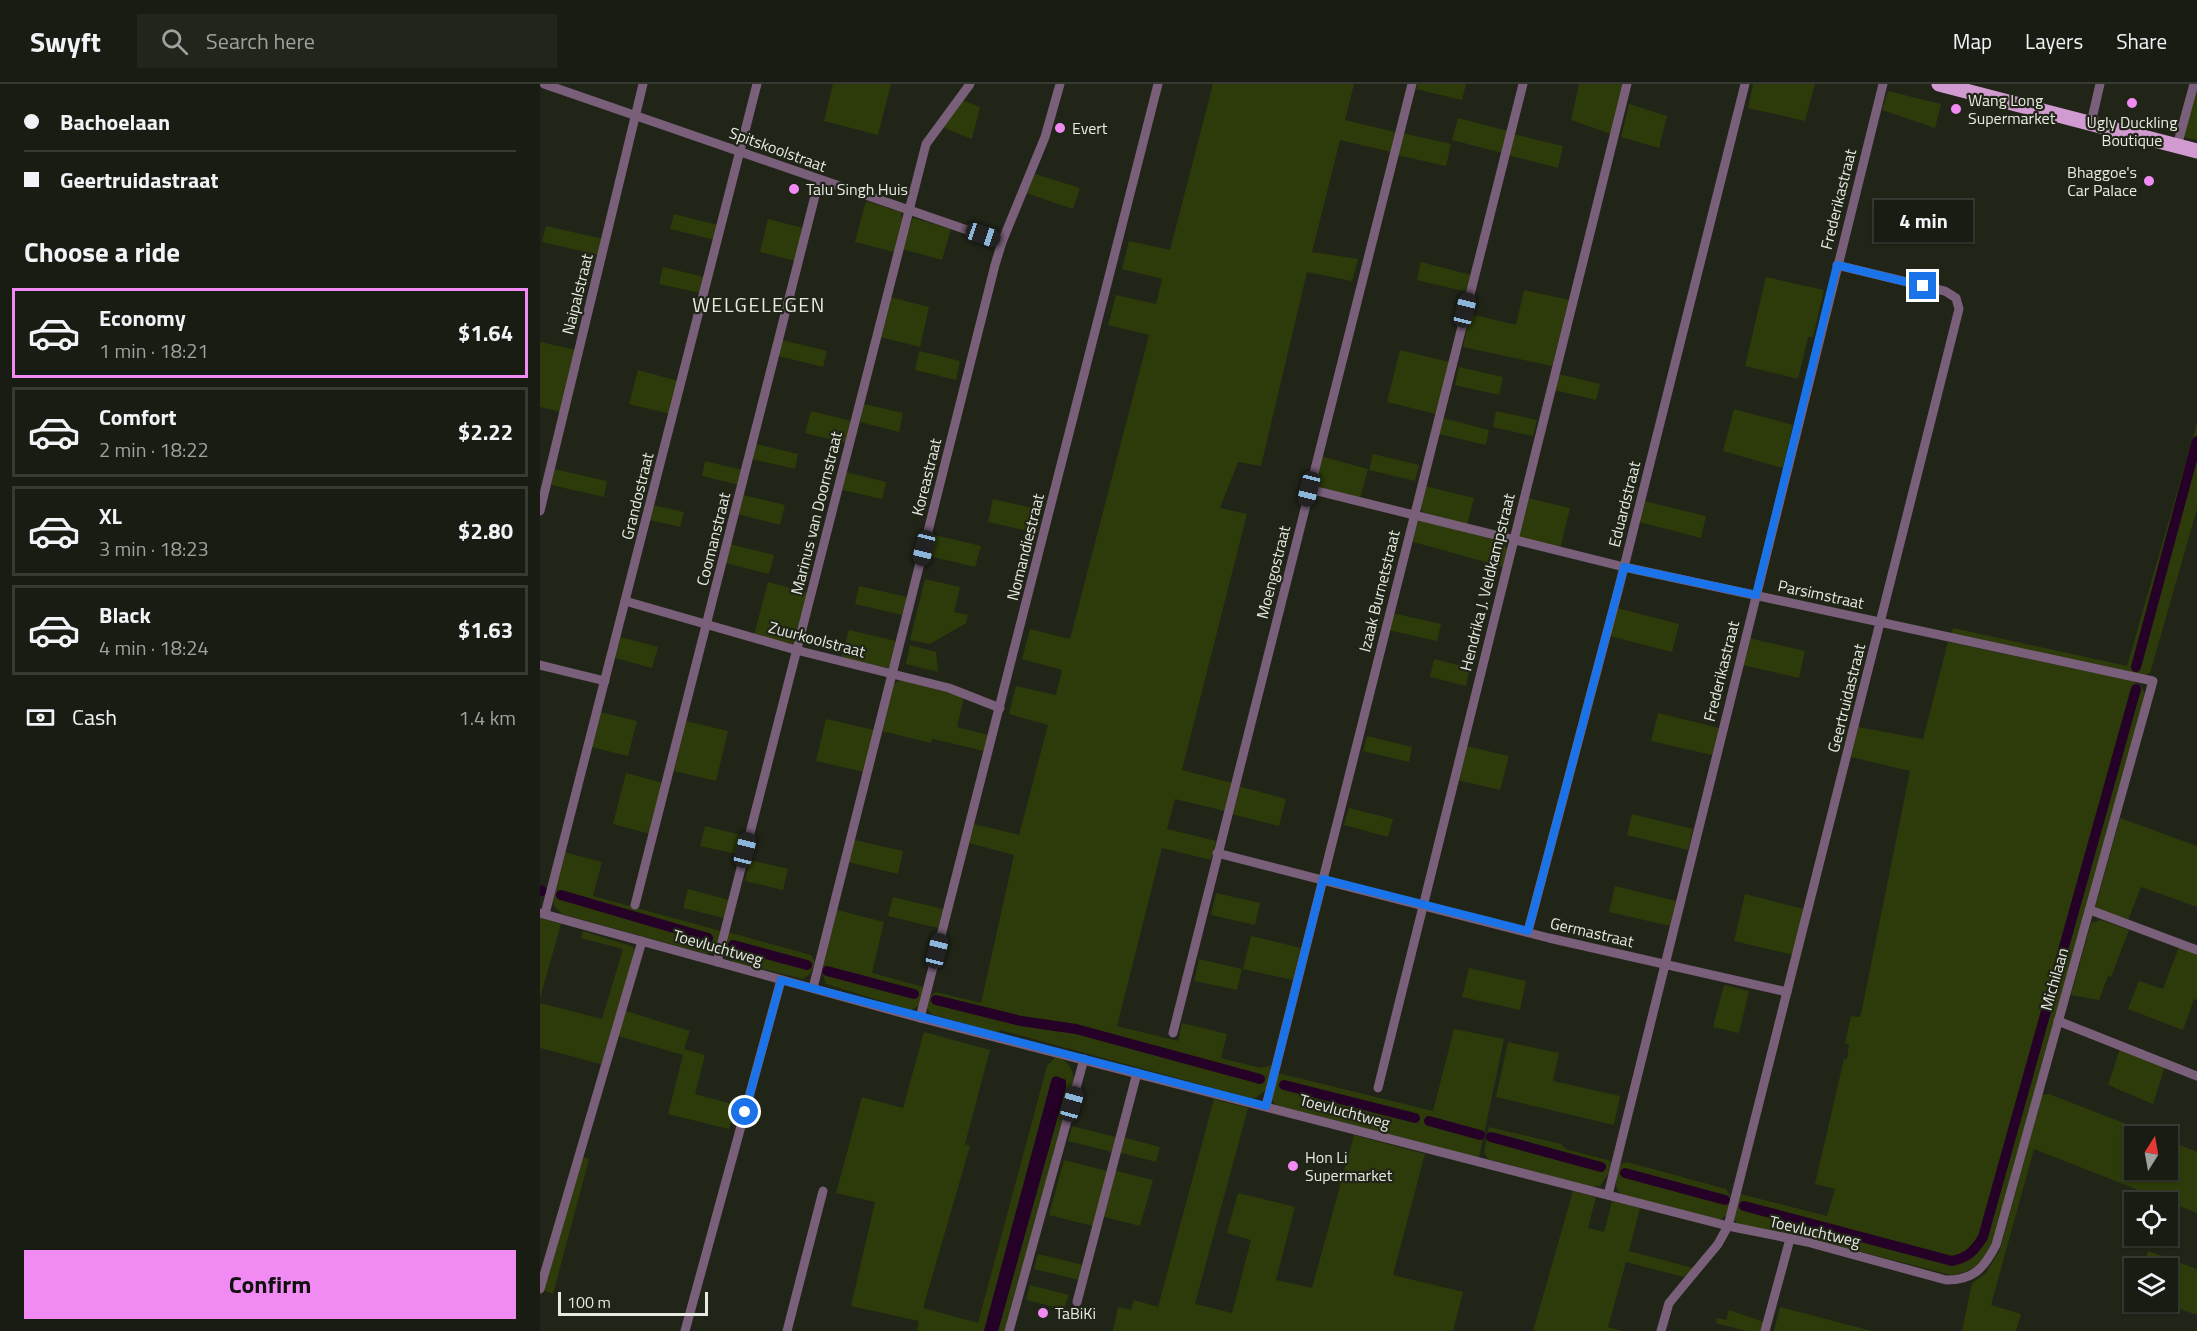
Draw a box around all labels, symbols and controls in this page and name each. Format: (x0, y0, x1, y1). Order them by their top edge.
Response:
search box (137, 14, 557, 68)
text: Swyft (30, 20, 101, 63)
text: Search here (206, 24, 315, 58)
icon: search (158, 25, 191, 58)
text: Map (1953, 25, 1992, 57)
text: Layers (2025, 25, 2083, 57)
text: Share (2116, 25, 2167, 57)
place label: Wang Long Supermarket (1968, 88, 2056, 130)
marker: Ugly Duckling Boutique (2125, 96, 2139, 110)
marker: Wang Long Supermarket (1949, 102, 1963, 116)
text: Bachoelaan (60, 105, 170, 139)
place label: Ugly Duckling Boutique (2087, 110, 2177, 152)
place label: Evert (1072, 116, 1108, 140)
street label: Spitskoolstraat (726, 120, 830, 178)
marker: Evert (1053, 121, 1067, 135)
street label: Frederikastraat (1814, 146, 1862, 252)
place label: Bhaggoe's Car Palace (2067, 160, 2137, 202)
text: Geertruidastraat (60, 163, 219, 197)
marker: Bhaggoe's Car Palace (2142, 174, 2156, 188)
place label: Talu Singh Huis (806, 177, 908, 201)
marker: Talu Singh Huis (787, 182, 801, 196)
callout: 4 min (1874, 199, 1972, 241)
text: 4 min (1899, 205, 1948, 236)
car (963, 221, 1003, 249)
text: Choose a ride (24, 231, 180, 272)
street label: Naipalstraat (555, 251, 599, 337)
route end (1909, 272, 1936, 299)
district label: WELGELEGEN (692, 289, 826, 320)
car (1452, 290, 1478, 330)
text: Economy (99, 301, 186, 335)
icon: car (27, 306, 81, 360)
text: $1.64 (458, 316, 513, 350)
text: 1 min · 18:21 (99, 335, 209, 366)
text: Comfort (99, 400, 177, 434)
icon: car (27, 405, 81, 459)
text: $2.22 (458, 415, 513, 449)
street label: Marinus van Doornstraat (784, 428, 848, 597)
text: 2 min · 18:22 (99, 434, 209, 465)
street label: Koreastraat (905, 435, 947, 518)
street label: Grandostraat (615, 449, 660, 542)
street label: Eduardstraat (1602, 458, 1646, 549)
car (1296, 469, 1322, 509)
street label: Coomanstraat (690, 489, 736, 588)
street label: Hendrika J. Veldkampstraat (1453, 490, 1521, 673)
street label: Nomandiestraat (1000, 491, 1050, 603)
text: XL (99, 499, 122, 533)
icon: car (27, 504, 81, 558)
text: $2.80 (458, 514, 513, 548)
street label: Moengostraat (1250, 522, 1296, 621)
street label: Izaak Burnetstraat (1352, 527, 1406, 654)
car (911, 528, 937, 568)
text: 3 min · 18:23 (99, 533, 209, 564)
street label: Parsimstraat (1776, 573, 1867, 615)
text: Black (99, 598, 151, 632)
icon: car (27, 603, 81, 657)
text: $1.63 (458, 613, 513, 647)
street label: Zuurkoolstraat (766, 615, 868, 664)
street label: Frederikastraat (1697, 618, 1745, 724)
text: 4 min · 18:24 (99, 632, 209, 663)
street label: Geertruidastraat (1821, 641, 1871, 755)
text: Cash (72, 700, 117, 734)
icon: cash (24, 701, 57, 734)
text: 1.4 km (459, 702, 516, 733)
car (732, 830, 758, 870)
street label: Germastraat (1548, 911, 1637, 953)
street label: Toevluchtweg (670, 923, 766, 971)
car (924, 931, 950, 971)
street label: Michilaan (2034, 945, 2074, 1013)
car (1058, 1084, 1086, 1124)
street label: Toevluchtweg (1297, 1087, 1393, 1135)
route start (731, 1098, 758, 1125)
north arrow (2124, 1126, 2178, 1180)
map controls (2124, 1126, 2178, 1312)
place label: Hon Li Supermarket (1305, 1145, 1393, 1187)
marker: Hon Li Supermarket (1286, 1159, 1300, 1173)
button: locate (2124, 1192, 2178, 1246)
street label: Toevluchtweg (1767, 1209, 1863, 1253)
button: Confirm (24, 1250, 516, 1319)
button: layers (2124, 1258, 2178, 1312)
scale bar (558, 1289, 708, 1316)
text: 100 m (567, 1290, 611, 1314)
place label: TaBiKi (1055, 1301, 1096, 1325)
marker: TaBiKi (1036, 1306, 1050, 1320)

